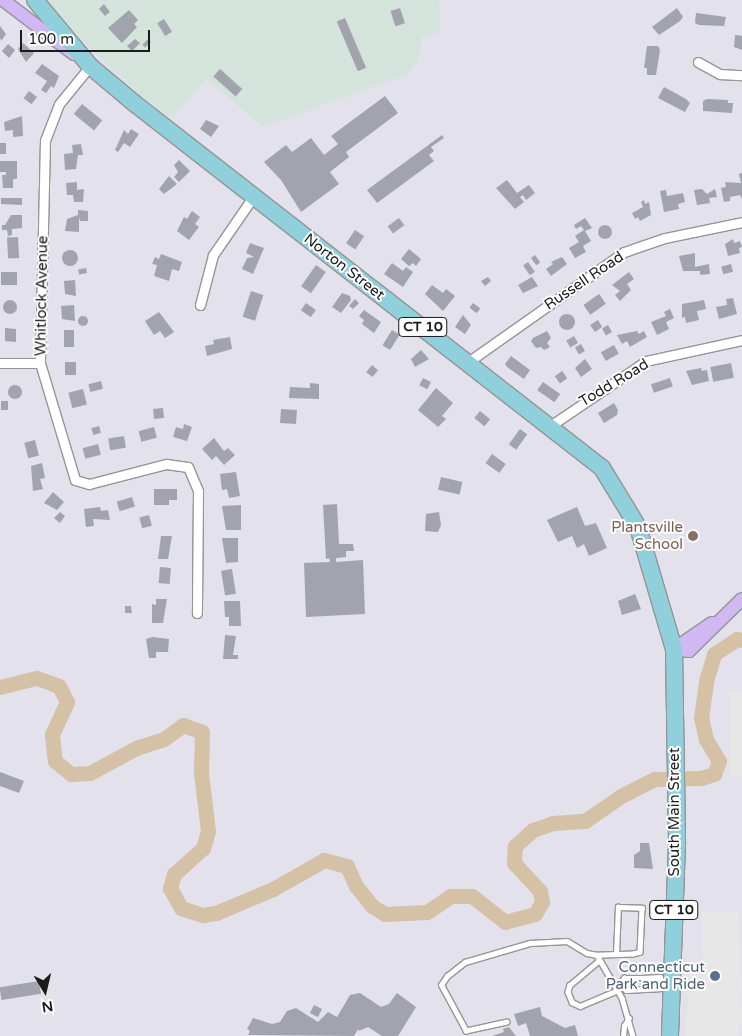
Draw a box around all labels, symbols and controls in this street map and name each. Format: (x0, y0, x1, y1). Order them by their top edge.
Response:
scale bar (22, 20, 152, 52)
text: 100 m (28, 30, 74, 48)
street label: Norton Street (300, 230, 388, 304)
street label: Whitlock Avenue (32, 236, 52, 356)
street label: Russell Road (541, 248, 627, 314)
road number: CT 10 (398, 316, 448, 338)
street label: Todd Road (576, 355, 652, 411)
place label: Plantsville School (611, 518, 683, 553)
marker: Plantsville School (687, 530, 699, 542)
street label: South Main Street (666, 748, 684, 876)
road number: CT 10 (649, 898, 699, 922)
place label: Connecticut Park and Ride (606, 958, 705, 993)
north arrow (20, 966, 70, 1016)
marker: Connecticut Park and Ride (709, 970, 721, 982)
text: N (41, 997, 54, 1016)

